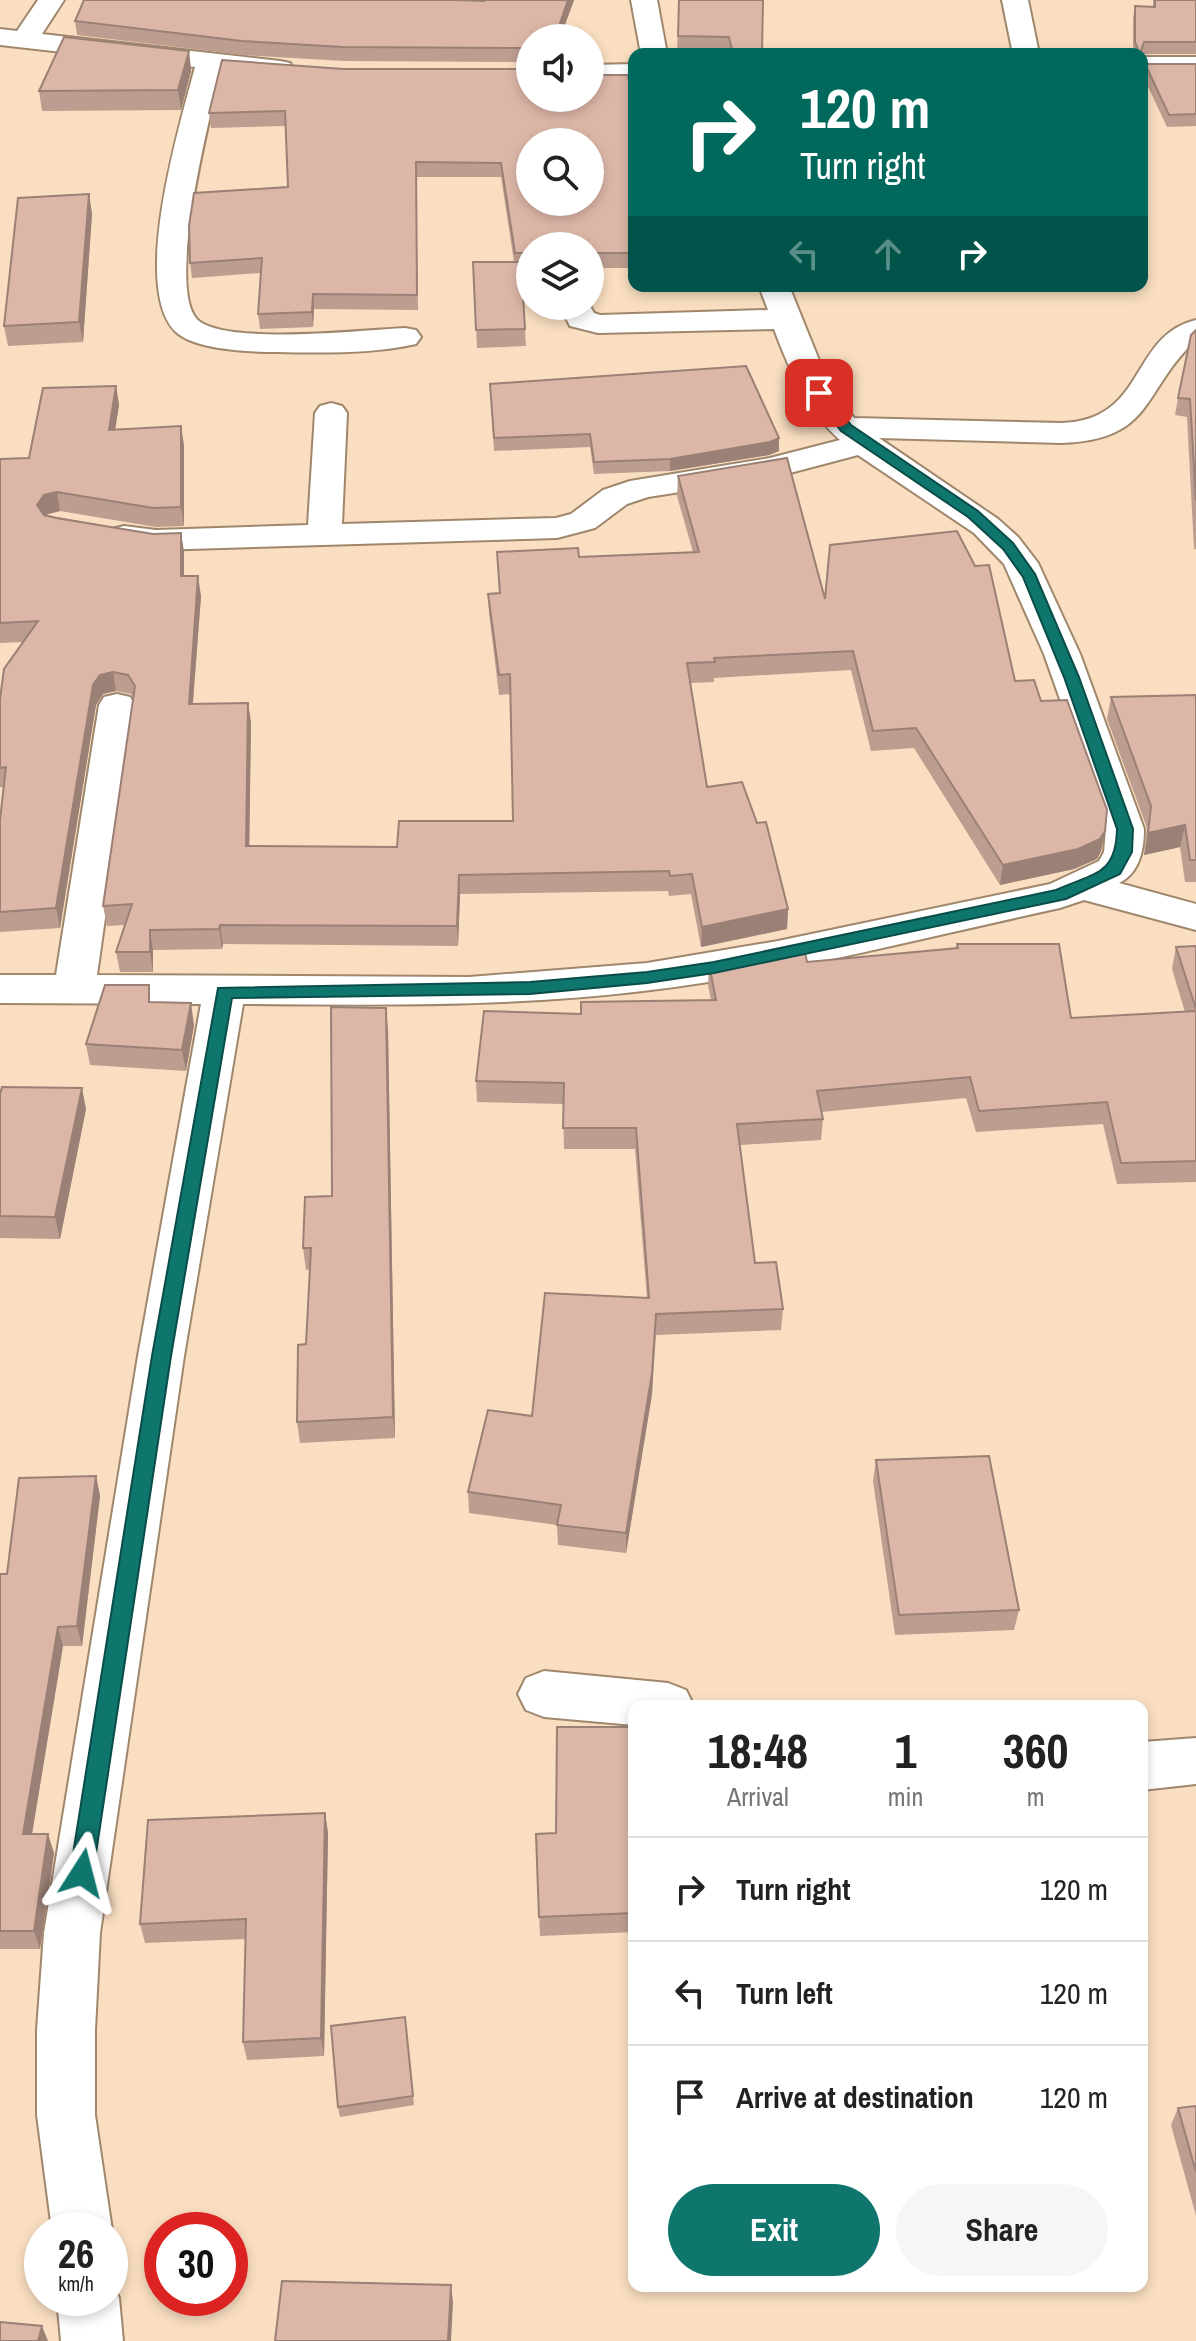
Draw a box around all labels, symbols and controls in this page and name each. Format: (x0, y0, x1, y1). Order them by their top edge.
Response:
map controls (516, 24, 604, 320)
button: sound (516, 24, 604, 112)
text: 120 m (800, 70, 930, 145)
icon: right (668, 80, 772, 184)
button: search (516, 128, 604, 216)
text: Turn right (800, 142, 925, 190)
button: layers (516, 232, 604, 320)
icon: left (782, 232, 826, 276)
icon: ahead (866, 232, 910, 276)
icon: right (950, 232, 994, 276)
pin (785, 359, 853, 427)
icon: arrive (797, 371, 841, 415)
text: 18:48 (708, 1718, 808, 1783)
text: 1 (895, 1718, 916, 1783)
text: 360 (1003, 1718, 1068, 1783)
text: Arrival (727, 1779, 789, 1814)
text: min (888, 1779, 923, 1814)
text: m (1027, 1779, 1045, 1814)
position arrow (40, 1831, 124, 1915)
icon: right (668, 1867, 712, 1911)
text: Turn right (736, 1869, 850, 1909)
text: 120 m (1040, 1869, 1108, 1909)
icon: left (668, 1971, 712, 2015)
text: Turn left (736, 1973, 833, 2013)
text: 120 m (1040, 1973, 1108, 2013)
icon: arrive (668, 2075, 712, 2119)
text: Arrive at destination (736, 2077, 974, 2117)
text: 120 m (1040, 2077, 1108, 2117)
button: Exit (668, 2184, 880, 2276)
button: Share (896, 2184, 1108, 2276)
speed limit sign: 30 (144, 2212, 248, 2316)
text: 26 (58, 2227, 94, 2280)
text: km/h (58, 2270, 94, 2297)

